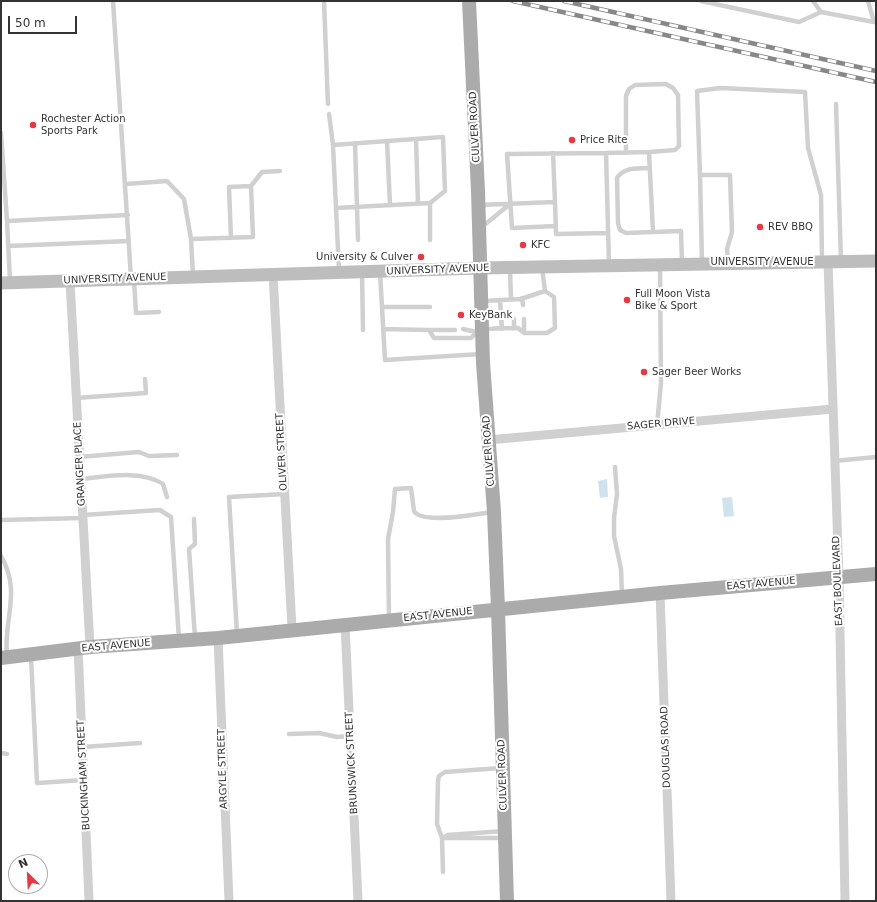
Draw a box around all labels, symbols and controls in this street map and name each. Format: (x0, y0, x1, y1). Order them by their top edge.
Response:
scale bar (10, 8, 79, 34)
text: 50 m (15, 16, 46, 30)
street label: CULVER ROAD (467, 91, 483, 163)
place label: Rochester Action Sports Park (41, 113, 125, 136)
marker: Rochester Action Sports Park (28, 120, 38, 130)
place label: Price Rite (580, 134, 627, 146)
marker: Price Rite (567, 135, 577, 145)
place label: REV BBQ (768, 221, 813, 233)
marker: REV BBQ (755, 222, 765, 232)
place label: KFC (531, 239, 550, 251)
marker: KFC (518, 240, 528, 250)
place label: University & Culver (316, 251, 413, 263)
marker: University & Culver (416, 252, 426, 262)
street label: UNIVERSITY AVENUE (710, 256, 814, 268)
street label: UNIVERSITY AVENUE (386, 262, 490, 278)
street label: UNIVERSITY AVENUE (63, 271, 167, 287)
place label: Full Moon Vista Bike & Sport (635, 288, 710, 312)
marker: Full Moon Vista Bike & Sport (622, 295, 632, 305)
place label: KeyBank (469, 309, 512, 321)
marker: KeyBank (456, 310, 466, 320)
place label: Sager Beer Works (652, 366, 741, 378)
marker: Sager Beer Works (639, 367, 649, 377)
street label: OLIVER STREET (274, 413, 290, 491)
street label: CULVER ROAD (481, 415, 497, 487)
street label: SAGER DRIVE (627, 415, 695, 433)
street label: GRANGER PLACE (72, 421, 88, 507)
street label: EAST BOULEVARD (830, 536, 846, 626)
street label: EAST AVENUE (726, 575, 796, 593)
street label: EAST AVENUE (403, 605, 473, 625)
street label: EAST AVENUE (81, 637, 151, 655)
street label: DOUGLAS ROAD (659, 706, 673, 788)
street label: BRUNSWICK STREET (343, 711, 361, 815)
street label: BUCKINGHAM STREET (75, 720, 93, 830)
street label: ARGYLE STREET (216, 729, 230, 809)
street label: CULVER ROAD (496, 739, 510, 811)
north arrow (8, 854, 48, 894)
text: N (16, 856, 30, 871)

